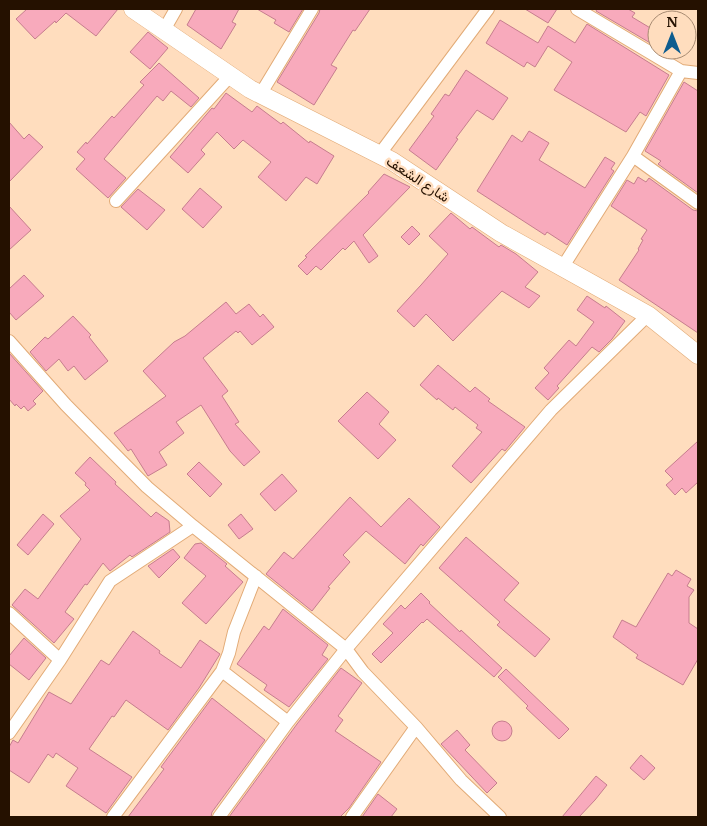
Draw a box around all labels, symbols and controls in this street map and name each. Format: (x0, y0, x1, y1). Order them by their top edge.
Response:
north arrow (647, 10, 697, 60)
text: N (666, 13, 678, 31)
street label: شارع الشعف (382, 152, 453, 208)

